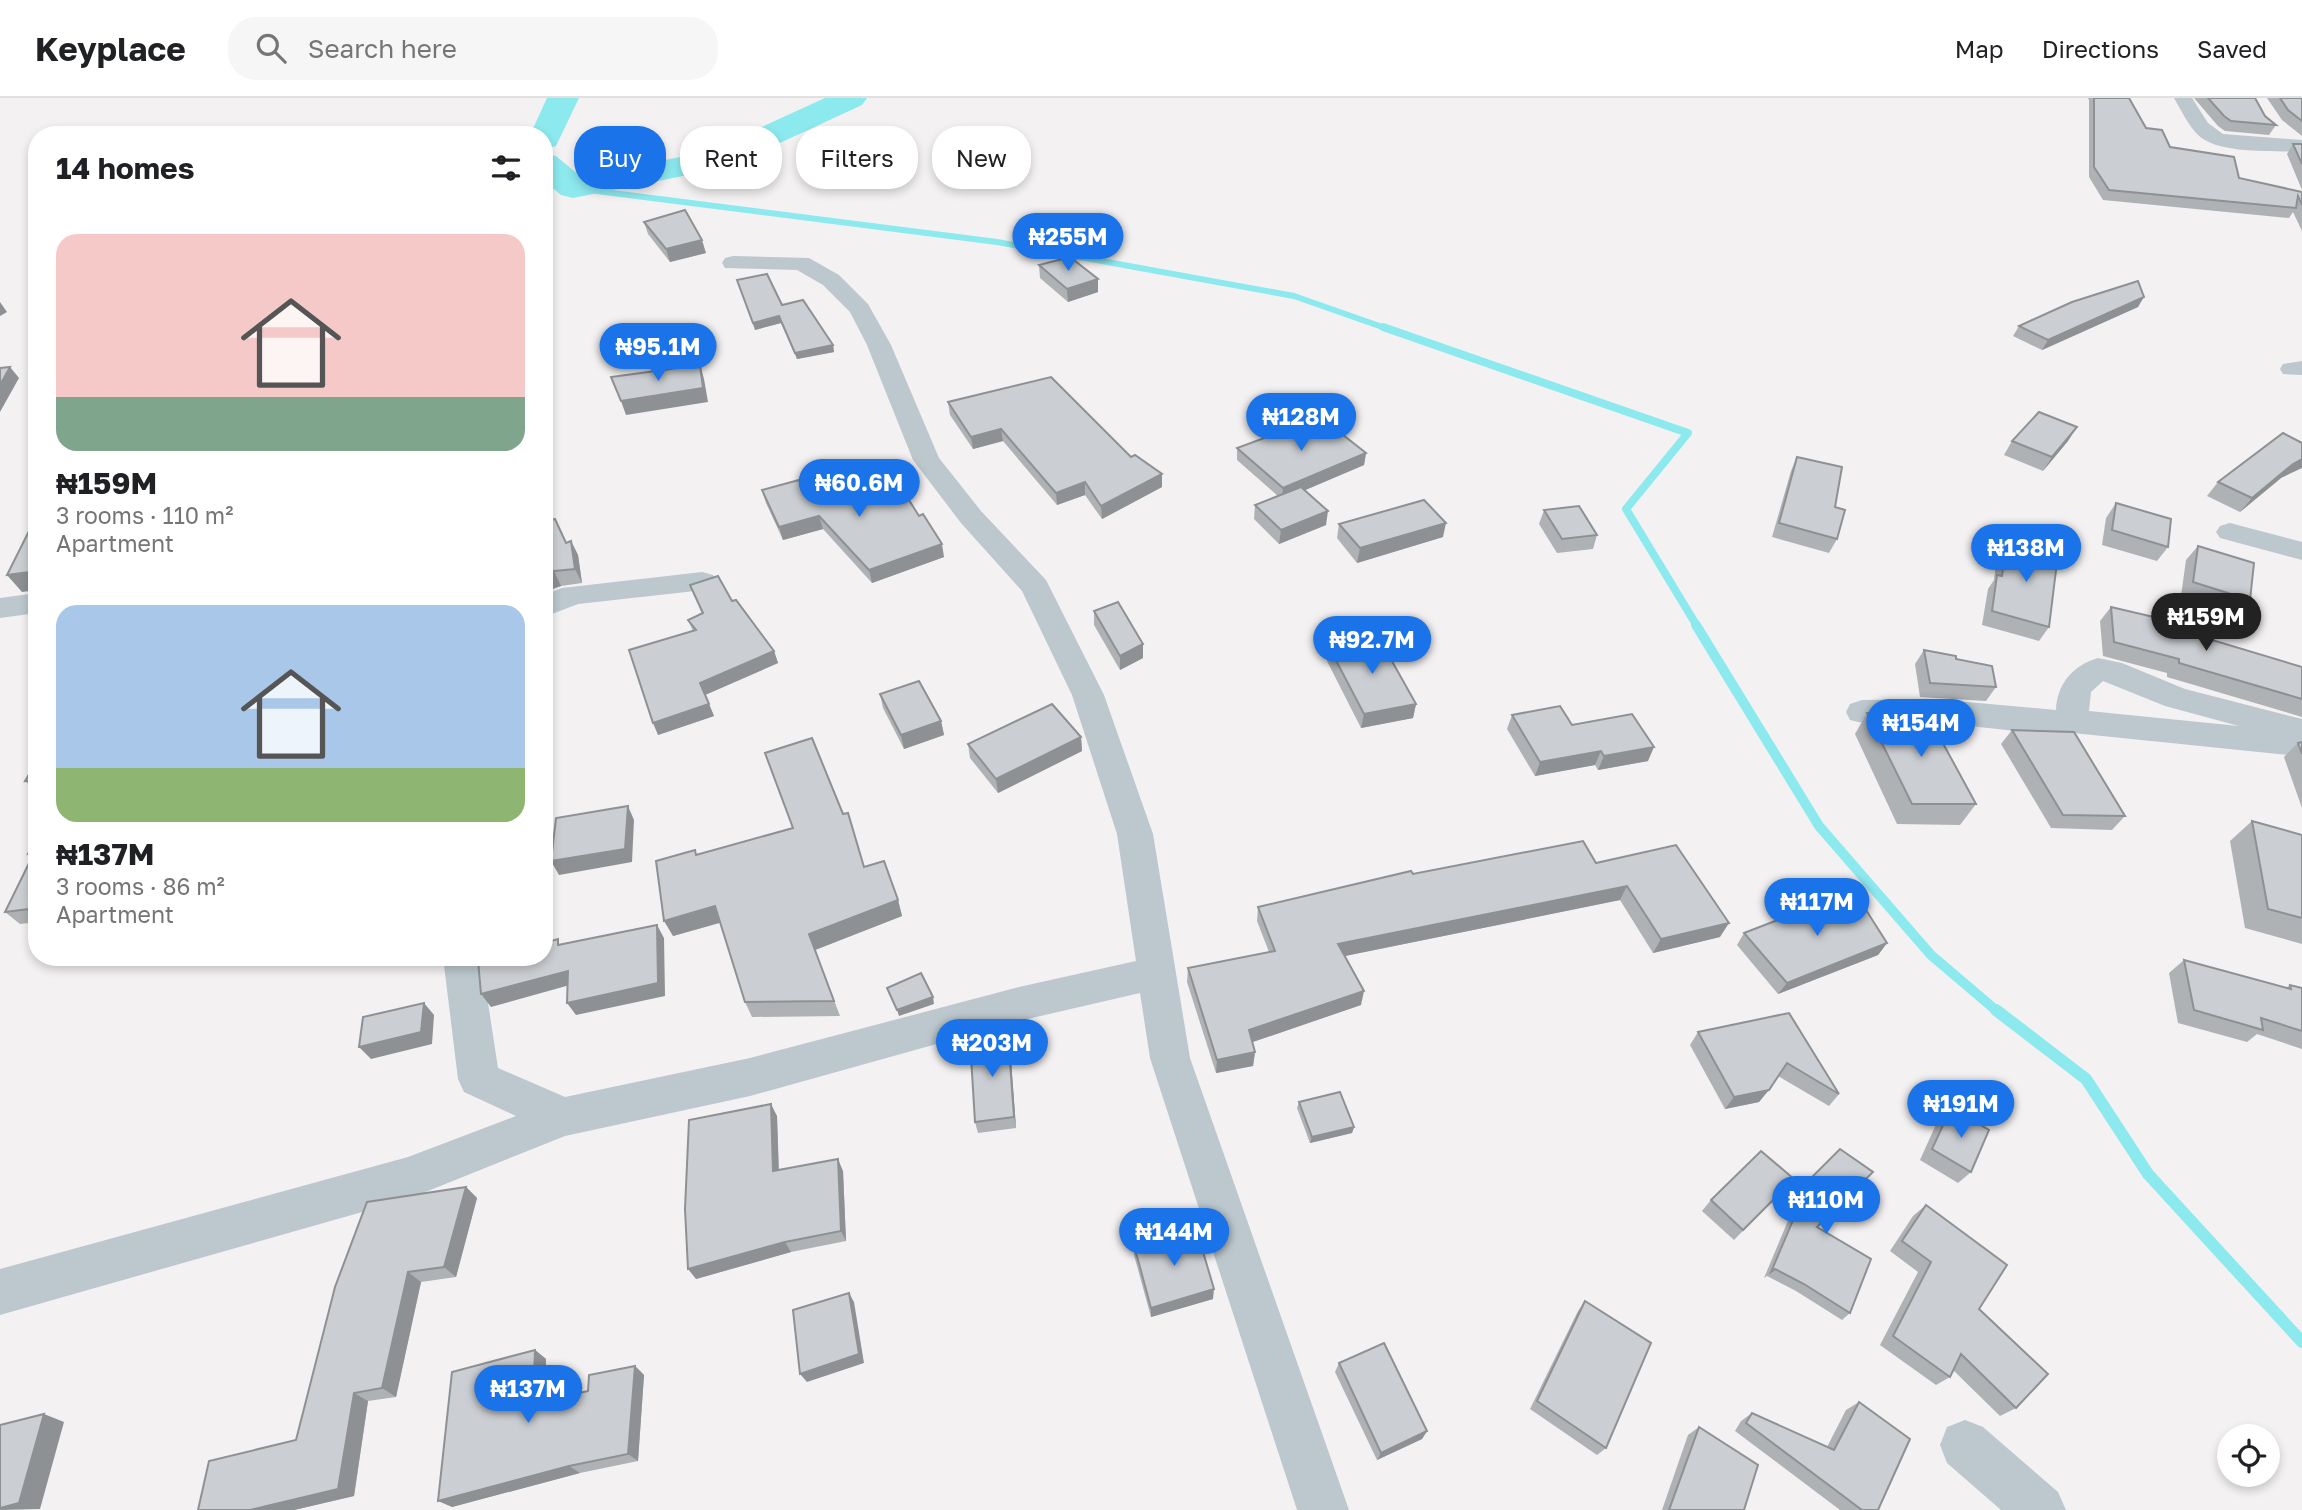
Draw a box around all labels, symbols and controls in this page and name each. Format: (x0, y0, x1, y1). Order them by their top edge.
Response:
search box (228, 17, 718, 80)
text: Keyplace (35, 29, 186, 68)
icon: search (252, 29, 290, 67)
text: Search here (308, 33, 457, 64)
text: Map (1955, 34, 2004, 63)
text: Directions (2042, 34, 2159, 63)
text: Saved (2197, 34, 2267, 63)
chip: Buy (574, 126, 666, 189)
chip: Rent (680, 126, 782, 189)
chip: Filters (796, 126, 918, 189)
chip: New (932, 126, 1031, 189)
icon: filters (487, 149, 525, 187)
text: 14 homes (56, 150, 195, 186)
pin: ₦255M (1019, 214, 1117, 273)
text: ₦255M (1028, 222, 1108, 250)
icon: home (228, 280, 354, 406)
pin: ₦95.1M (601, 324, 715, 383)
text: ₦95.1M (616, 332, 700, 360)
pin: ₦128M (1252, 394, 1350, 453)
text: ₦128M (1262, 402, 1340, 430)
pin: ₦60.6M (802, 460, 916, 519)
text: ₦159M (56, 465, 157, 501)
text: ₦60.6M (815, 468, 903, 496)
text: 3 rooms · 110 m² (56, 501, 233, 529)
pin: ₦138M (1977, 524, 2075, 584)
text: Apartment (56, 529, 174, 557)
text: ₦138M (1987, 533, 2065, 561)
pin: ₦159M (2157, 594, 2255, 653)
text: ₦159M (2167, 602, 2245, 630)
pin: ₦92.7M (1315, 616, 1429, 676)
text: ₦92.7M (1329, 625, 1415, 653)
icon: home (228, 651, 354, 777)
pin: ₦154M (1872, 700, 1970, 759)
text: ₦154M (1882, 708, 1960, 736)
text: ₦137M (56, 836, 154, 872)
text: 3 rooms · 86 m² (56, 872, 225, 900)
pin: ₦117M (1768, 878, 1866, 938)
text: ₦117M (1780, 887, 1854, 915)
text: Apartment (56, 900, 174, 928)
pin: ₦203M (943, 1020, 1041, 1079)
text: ₦203M (952, 1028, 1032, 1056)
pin: ₦191M (1912, 1080, 2010, 1140)
text: ₦191M (1923, 1089, 1999, 1117)
pin: ₦110M (1777, 1176, 1875, 1236)
text: ₦110M (1788, 1185, 1864, 1213)
pin: ₦144M (1125, 1208, 1223, 1268)
text: ₦144M (1135, 1217, 1213, 1245)
pin: ₦137M (479, 1366, 577, 1425)
text: ₦137M (490, 1374, 566, 1402)
map controls (2217, 1424, 2280, 1487)
button: locate (2217, 1424, 2280, 1487)

